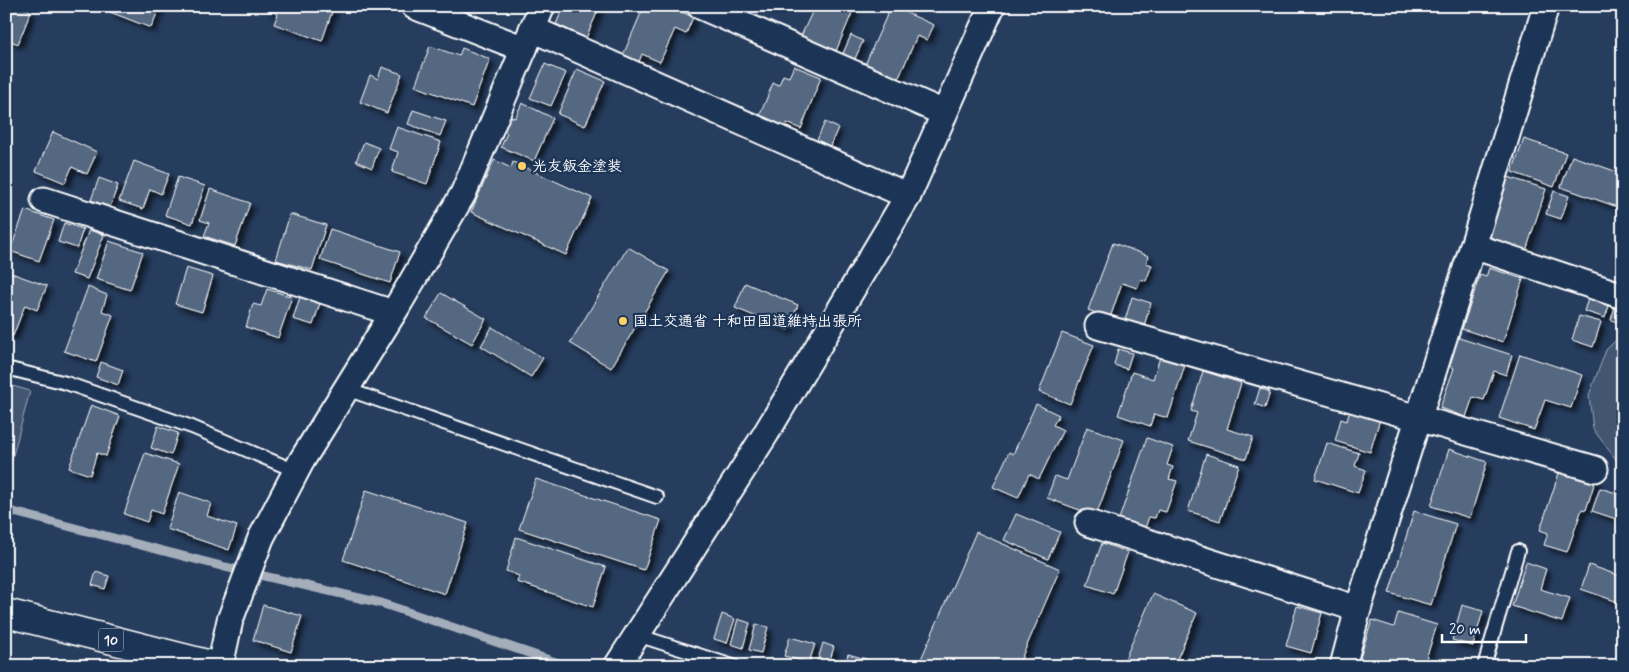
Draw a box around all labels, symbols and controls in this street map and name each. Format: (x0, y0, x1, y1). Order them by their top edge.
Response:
place label: 光友鈑金塗装 (532, 157, 622, 177)
marker: 光友鈑金塗装 (516, 160, 528, 172)
place label: 国土交通省 十和田国道維持出張所 (633, 312, 862, 332)
marker: 国土交通省 十和田国道維持出張所 (617, 315, 629, 327)
scale bar (1442, 612, 1525, 644)
text: 20 m (1449, 620, 1481, 640)
road number: 10 (98, 628, 124, 652)

